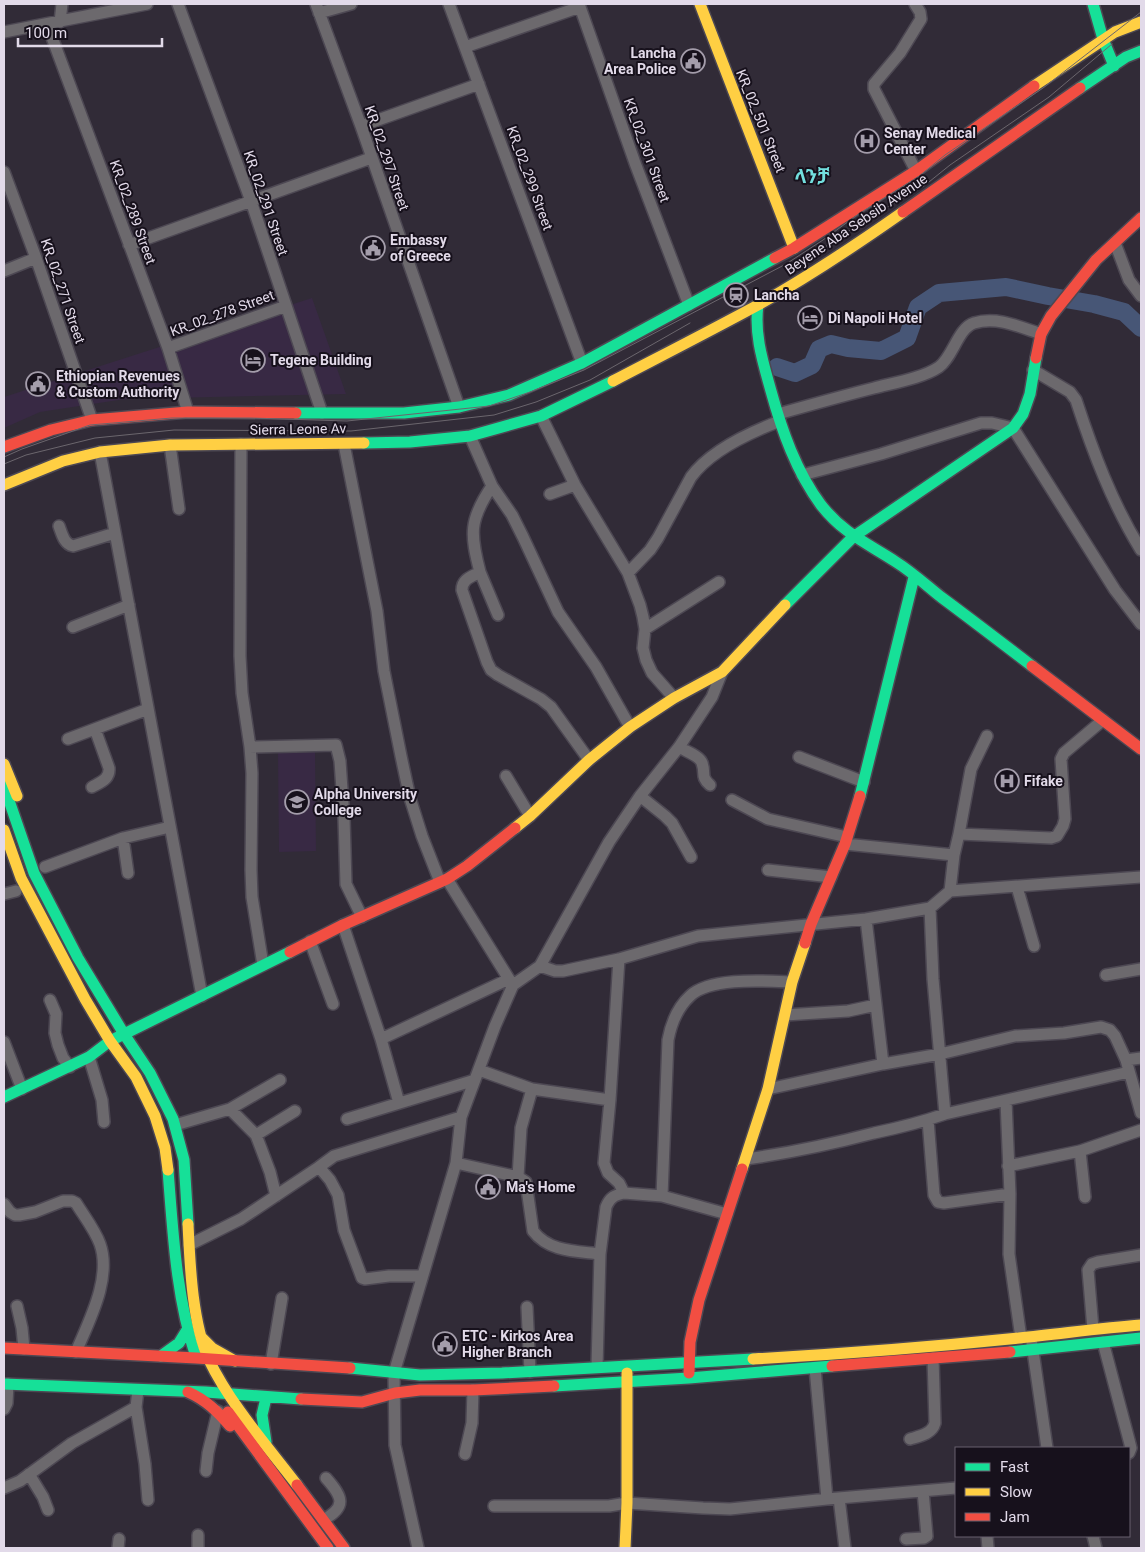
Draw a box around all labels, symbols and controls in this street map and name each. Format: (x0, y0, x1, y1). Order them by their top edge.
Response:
scale bar (18, 15, 161, 47)
text: 100 m (25, 24, 67, 42)
place label: Lancha Area Police (604, 45, 677, 77)
public building icon: Lancha Area Police (680, 48, 706, 74)
street label: KR_02_501 Street (733, 67, 789, 175)
street label: KR_02_301 Street (621, 96, 673, 205)
street label: KR_02_297 Street (362, 103, 413, 213)
street label: KR_02_299 Street (504, 124, 556, 233)
place label: Senay Medical Center (884, 125, 976, 157)
hospital icon: Senay Medical Center (854, 128, 880, 154)
street label: KR_02_291 Street (241, 148, 292, 258)
street label: KR_02_289 Street (107, 158, 159, 267)
district label: ላንቻ (795, 165, 830, 188)
street label: Beyene Aba Sebsib Avenue (782, 170, 930, 278)
place label: Embassy of Greece (390, 232, 451, 264)
public building icon: Embassy of Greece (360, 235, 386, 261)
street label: KR_02_271 Street (38, 236, 89, 346)
station icon: Lancha (723, 282, 749, 308)
street label: KR_02_278 Street (168, 287, 277, 339)
place label: Lancha (754, 287, 800, 303)
hotel icon: Di Napoli Hotel (797, 305, 823, 331)
place label: Di Napoli Hotel (828, 310, 922, 326)
hotel icon: Tegene Building (240, 347, 266, 373)
place label: Tegene Building (270, 352, 372, 368)
place label: Ethiopian Revenues & Custom Authority (56, 368, 180, 400)
public building icon: Ethiopian Revenues & Custom Authority (25, 371, 51, 397)
street label: Sierra Leone Av (250, 420, 347, 438)
hospital icon: Fifake (994, 768, 1020, 794)
place label: Fifake (1024, 773, 1063, 789)
place label: Alpha University College (314, 786, 418, 818)
school or university icon: Alpha University College (284, 789, 310, 815)
public building icon: Ma's Home (475, 1174, 501, 1200)
place label: Ma's Home (506, 1179, 576, 1195)
place label: ETC - Kirkos Area Higher Branch (462, 1328, 574, 1360)
public building icon: ETC - Kirkos Area Higher Branch (432, 1331, 458, 1357)
legend (955, 1447, 1130, 1537)
text: Fast (1000, 1458, 1029, 1476)
text: Slow (1000, 1483, 1032, 1501)
text: Jam (1000, 1508, 1030, 1526)

